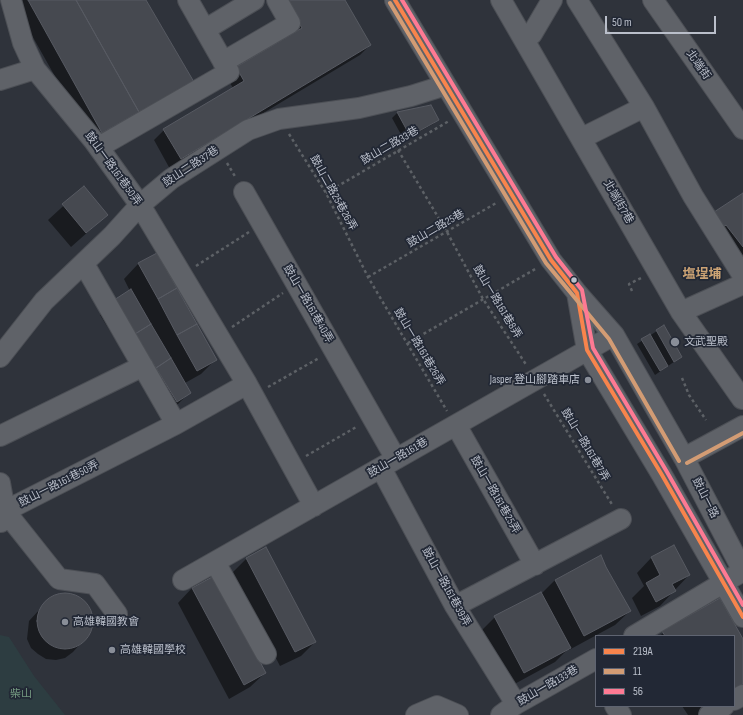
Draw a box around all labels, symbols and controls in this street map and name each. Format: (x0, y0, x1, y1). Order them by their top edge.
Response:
scale bar (607, 8, 718, 34)
text: 50 m (612, 15, 632, 30)
street label: 北端街 (683, 48, 713, 82)
street label: 鼓山二路33巷 (359, 124, 421, 168)
street label: 鼓山一路161巷50弄 (82, 130, 144, 208)
street label: 鼓山二路37巷 (161, 144, 221, 190)
street label: 鼓山二路25巷26弄 (307, 153, 359, 233)
street label: 北端街7巷 (600, 178, 636, 226)
street label: 鼓山二路25巷 (405, 207, 467, 251)
street label: 鼓山一路161巷40弄 (280, 263, 336, 345)
street label: 鼓山一路161巷8弄 (470, 263, 524, 341)
district label: 塩埕埔 (683, 267, 721, 283)
unlabelled marker (569, 275, 579, 285)
street label: 鼓山一路161巷26弄 (391, 306, 447, 388)
place label: 文武聖殿 (684, 335, 728, 349)
marker: 文武聖殿 (669, 336, 681, 348)
place label: Jasper 登山腳踏車店 (490, 373, 580, 387)
marker: Jasper 登山腳踏車店 (583, 375, 593, 385)
street label: 鼓山一路161巷7弄 (558, 406, 612, 484)
street label: 鼓山一路161巷 (365, 435, 431, 481)
street label: 鼓山一路161巷25弄 (467, 454, 523, 536)
street label: 鼓山一路161巷50弄 (17, 458, 101, 510)
street label: 鼓山一路 (689, 475, 721, 521)
street label: 鼓山一路161巷39弄 (419, 545, 473, 629)
place label: 高雄韓國教會 (73, 615, 139, 629)
marker: 高雄韓國教會 (60, 617, 70, 627)
legend (595, 635, 735, 707)
place label: 高雄韓國學校 (120, 643, 186, 657)
text: 219A (633, 644, 653, 659)
marker: 高雄韓國學校 (107, 645, 117, 655)
street label: 鼓山一路133巷 (515, 663, 581, 709)
text: 11 (633, 664, 641, 679)
text: 56 (633, 684, 643, 699)
park label: 柴山 (10, 687, 32, 701)

